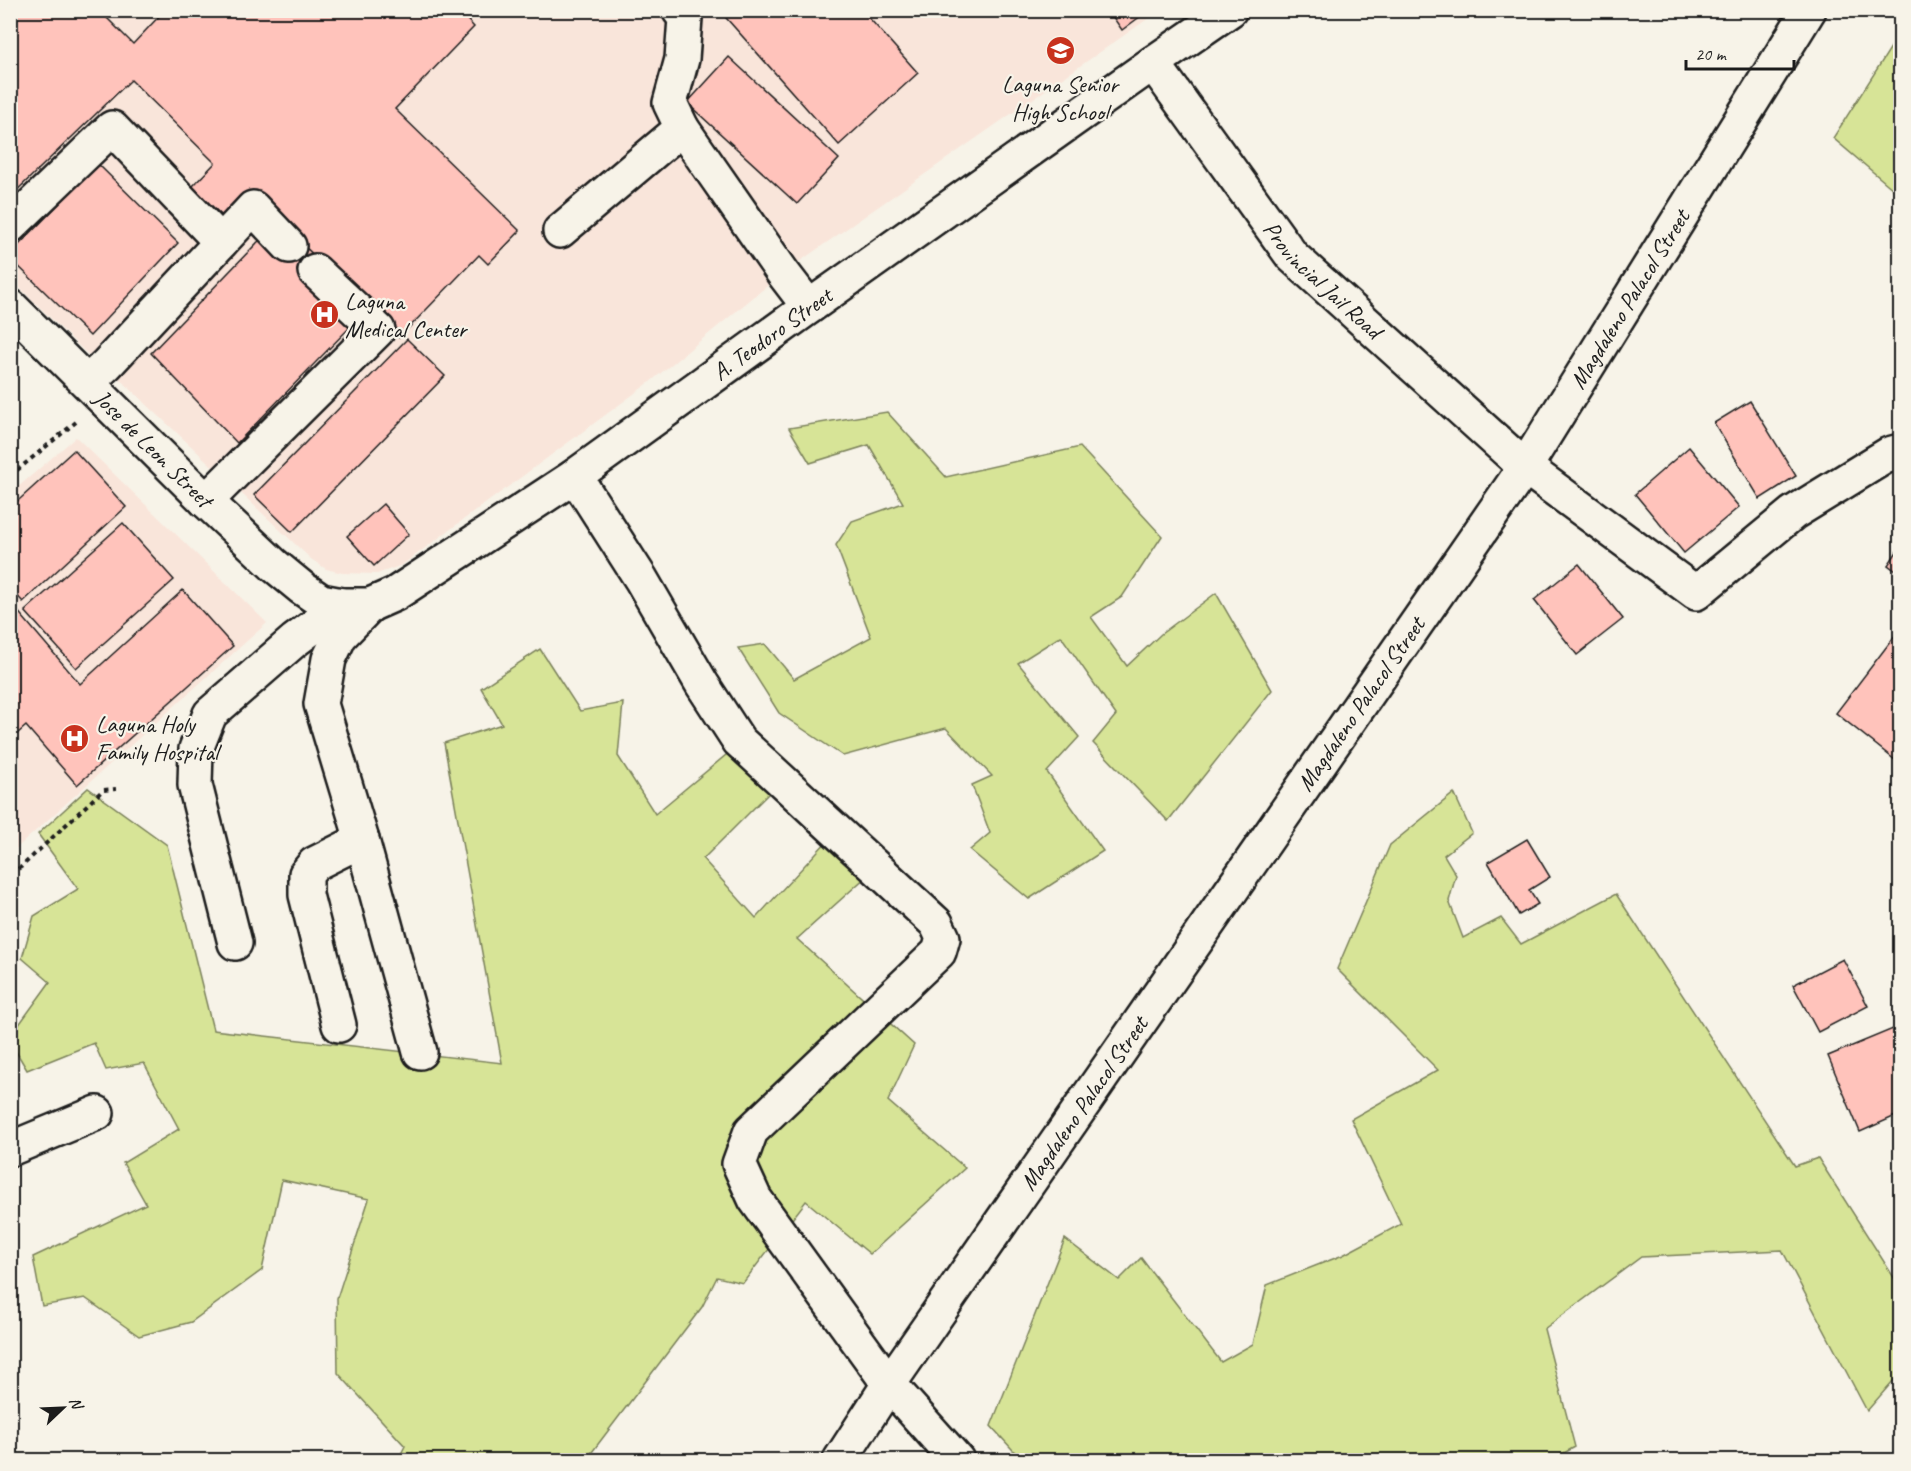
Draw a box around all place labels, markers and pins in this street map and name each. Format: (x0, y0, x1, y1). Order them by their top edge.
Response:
school or university icon: Laguna Senior High School (1044, 35, 1076, 67)
place label: Laguna Senior High School (1002, 69, 1120, 127)
place label: Laguna Medical Center (345, 286, 469, 344)
hospital icon: Laguna Medical Center (308, 299, 340, 331)
place label: Laguna Holy Family Hospital (96, 709, 222, 767)
hospital icon: Laguna Holy Family Hospital (59, 722, 91, 754)

